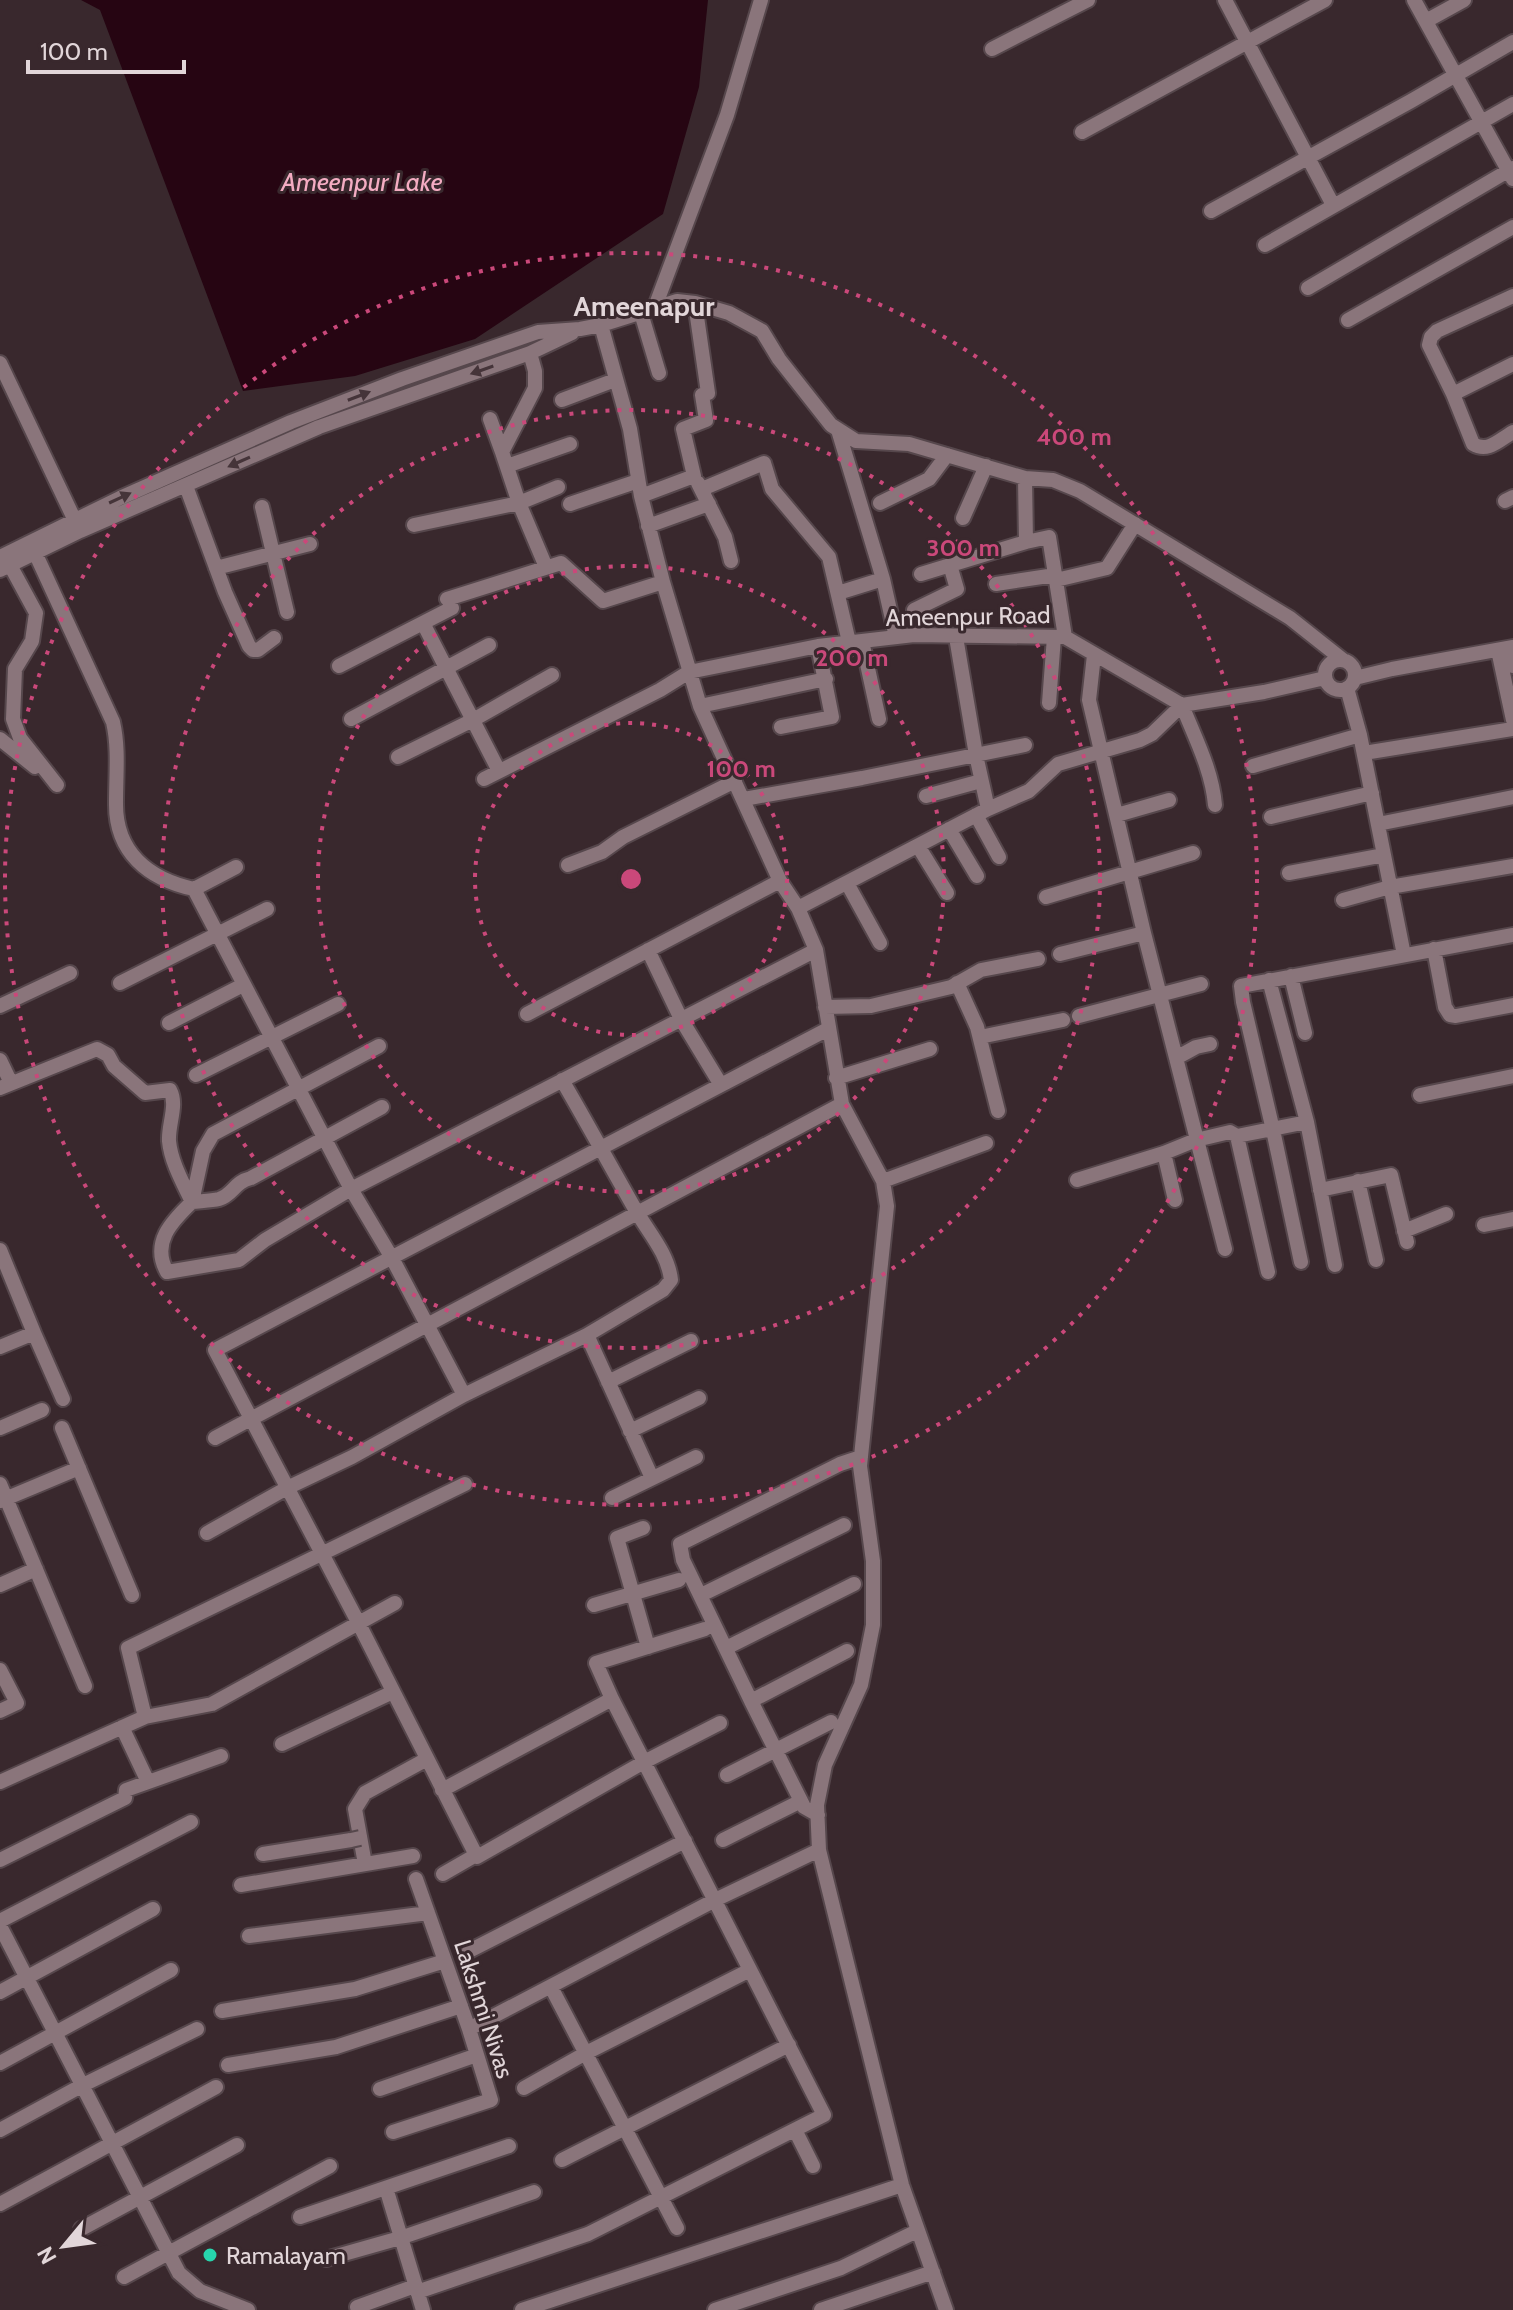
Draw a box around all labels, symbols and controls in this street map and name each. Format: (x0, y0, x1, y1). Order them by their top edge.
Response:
scale bar (28, 24, 184, 74)
text: 100 m (40, 37, 108, 66)
water label: Ameenpur Lake (280, 166, 443, 198)
district label: Ameenapur (574, 289, 715, 323)
one-way arrow (470, 364, 494, 376)
one-way arrow (347, 389, 371, 402)
text: 400 m (1036, 422, 1112, 451)
one-way arrow (228, 455, 251, 469)
one-way arrow (108, 491, 132, 505)
text: 300 m (926, 533, 1000, 562)
street label: Ameenpur Road (885, 600, 1051, 632)
text: 200 m (816, 643, 888, 672)
text: 100 m (706, 754, 776, 783)
centre of rings (617, 865, 645, 893)
street label: Lakshmi Nivas (448, 1936, 520, 2082)
north arrow (24, 2206, 104, 2286)
place label: Ramalayam (226, 2241, 346, 2270)
text: N (31, 2242, 63, 2269)
marker: Ramalayam (201, 2246, 219, 2264)

